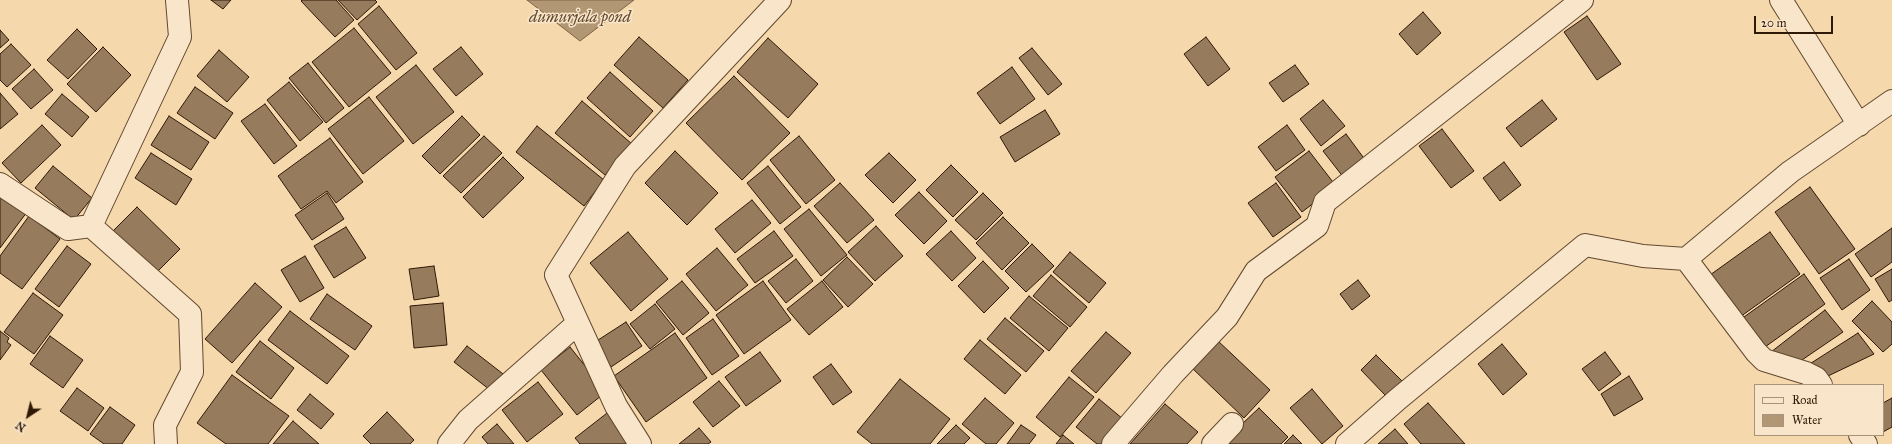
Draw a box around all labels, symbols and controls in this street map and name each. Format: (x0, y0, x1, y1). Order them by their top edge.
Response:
water label: dumurjala pond (529, 8, 631, 28)
scale bar (1756, 8, 1835, 34)
text: 20 m (1761, 16, 1787, 30)
legend (1754, 384, 1884, 436)
text: Road (1792, 393, 1818, 407)
north arrow (8, 396, 48, 436)
text: Water (1792, 413, 1822, 427)
text: N (13, 418, 28, 434)

